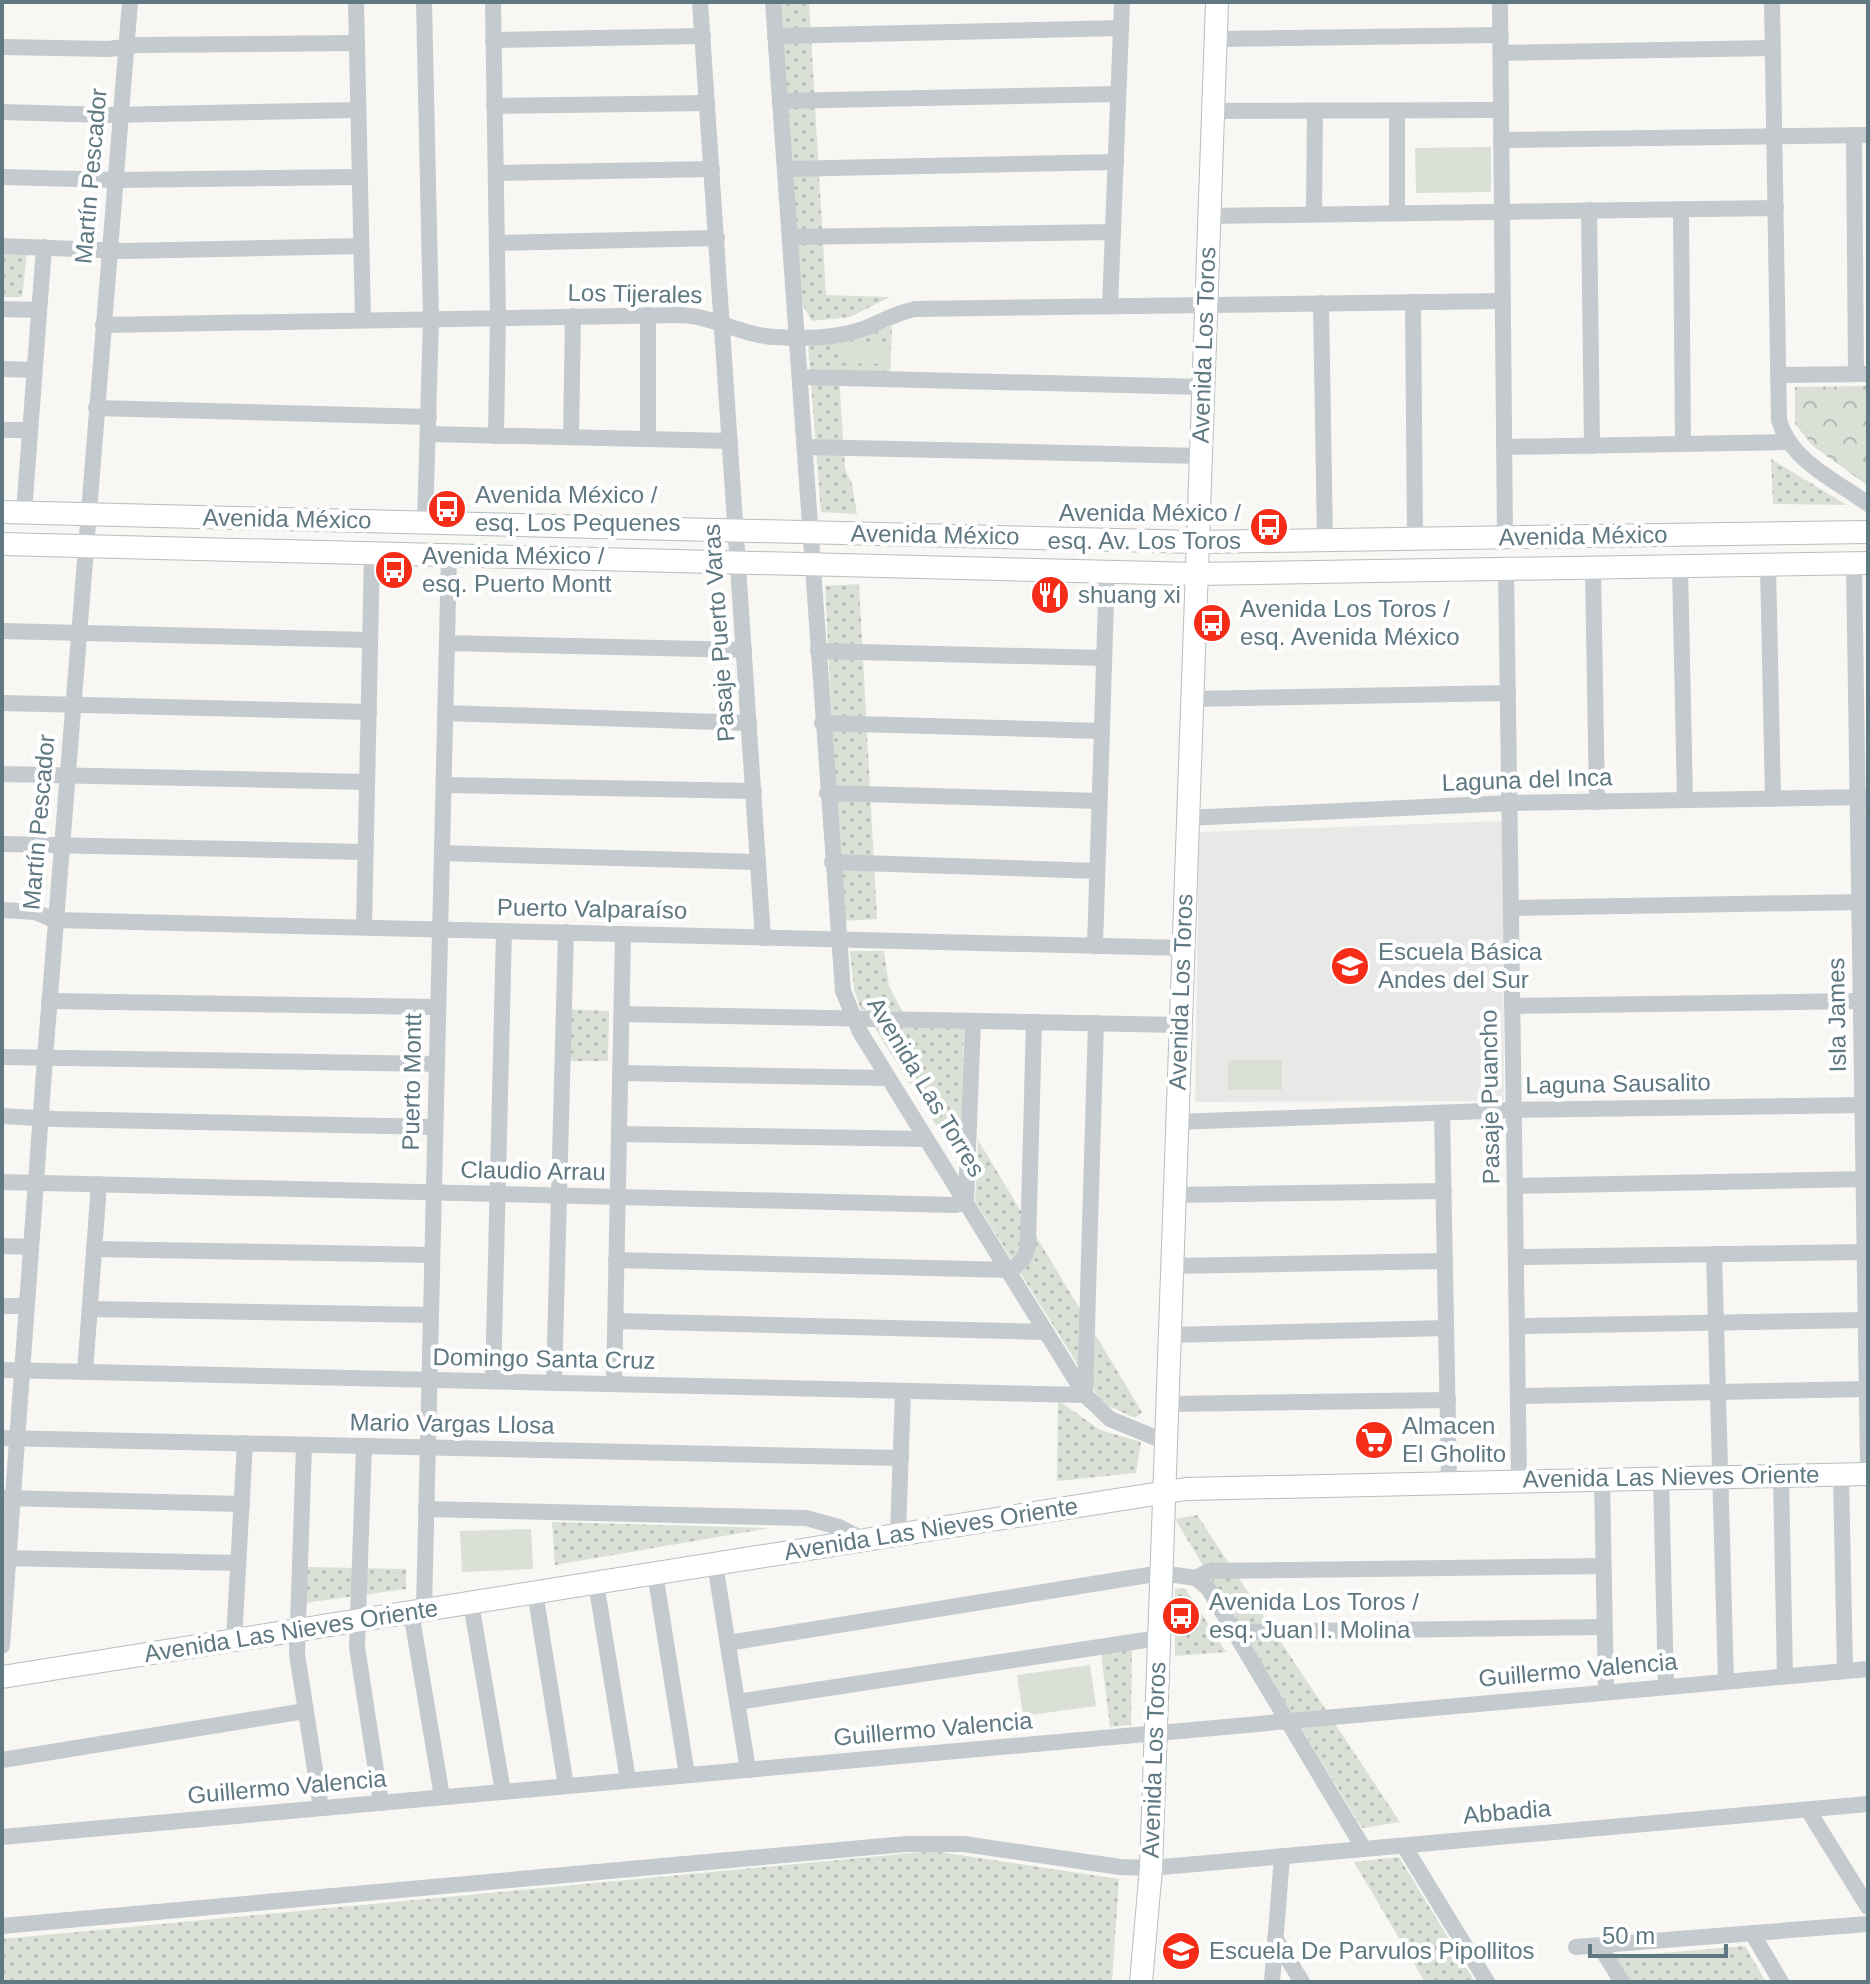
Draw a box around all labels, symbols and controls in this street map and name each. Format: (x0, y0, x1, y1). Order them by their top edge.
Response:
street label: Martín Pescador (69, 87, 112, 265)
street label: Avenida Los Toros (1187, 246, 1220, 444)
street label: Los Tijerales (567, 279, 703, 308)
place label: Avenida México / esq. Los Pequenes (475, 481, 681, 536)
bus stop icon: Avenida México / esq. Los Pequenes (426, 488, 468, 530)
place label: Avenida México / esq. Av. Los Toros (1048, 499, 1241, 554)
street label: Avenida México (202, 504, 372, 533)
bus stop icon: Avenida México / esq. Av. Los Toros (1248, 506, 1290, 548)
street label: Avenida México (850, 520, 1020, 549)
street label: Avenida México (1498, 521, 1668, 550)
street label: Pasaje Puerto Varas (697, 523, 740, 743)
place label: Avenida México / esq. Puerto Montt (422, 542, 612, 597)
bus stop icon: Avenida México / esq. Puerto Montt (373, 549, 415, 591)
restaurant icon: shuang xi (1029, 574, 1071, 616)
place label: shuang xi (1078, 581, 1181, 608)
place label: Avenida Los Toros / esq. Avenida México (1240, 595, 1460, 650)
bus stop icon: Avenida Los Toros / esq. Avenida México (1191, 602, 1233, 644)
street label: Martín Pescador (17, 733, 60, 911)
street label: Laguna del Inca (1441, 763, 1613, 796)
street label: Puerto Valparaíso (497, 893, 687, 924)
street label: Avenida Los Toros (1164, 893, 1197, 1091)
place label: Escuela Básica Andes del Sur (1378, 938, 1543, 993)
school or university icon: Escuela Básica Andes del Sur (1329, 945, 1371, 987)
street label: Isla James (1822, 957, 1851, 1073)
street label: Avenida Las Torres (862, 992, 991, 1181)
street label: Pasaje Puancho (1474, 1009, 1505, 1185)
street label: Puerto Montt (397, 1013, 426, 1151)
street label: Laguna Sausalito (1525, 1068, 1711, 1099)
street label: Claudio Arrau (460, 1156, 606, 1185)
street label: Domingo Santa Cruz (432, 1343, 656, 1374)
street label: Mario Vargas Llosa (349, 1408, 555, 1439)
place label: Almacen El Gholito (1402, 1412, 1506, 1467)
supermarket icon: Almacen El Gholito (1353, 1419, 1395, 1461)
street label: Avenida Las Nieves Oriente (1522, 1460, 1820, 1493)
street label: Avenida Las Nieves Oriente (782, 1492, 1080, 1565)
place label: Avenida Los Toros / esq. Juan I. Molina (1209, 1588, 1419, 1643)
street label: Avenida Las Nieves Oriente (142, 1594, 440, 1667)
bus stop icon: Avenida Los Toros / esq. Juan I. Molina (1160, 1595, 1202, 1637)
street label: Guillermo Valencia (1477, 1647, 1679, 1692)
street label: Avenida Los Toros (1137, 1661, 1170, 1859)
street label: Guillermo Valencia (832, 1706, 1034, 1751)
street label: Guillermo Valencia (186, 1764, 388, 1809)
street label: Abbadia (1462, 1794, 1553, 1829)
scale bar (1590, 1908, 1726, 1958)
text: 50 m (1602, 1922, 1655, 1949)
school or university icon: Escuela De Parvulos Pipollitos (1160, 1930, 1202, 1972)
place label: Escuela De Parvulos Pipollitos (1209, 1937, 1535, 1964)

